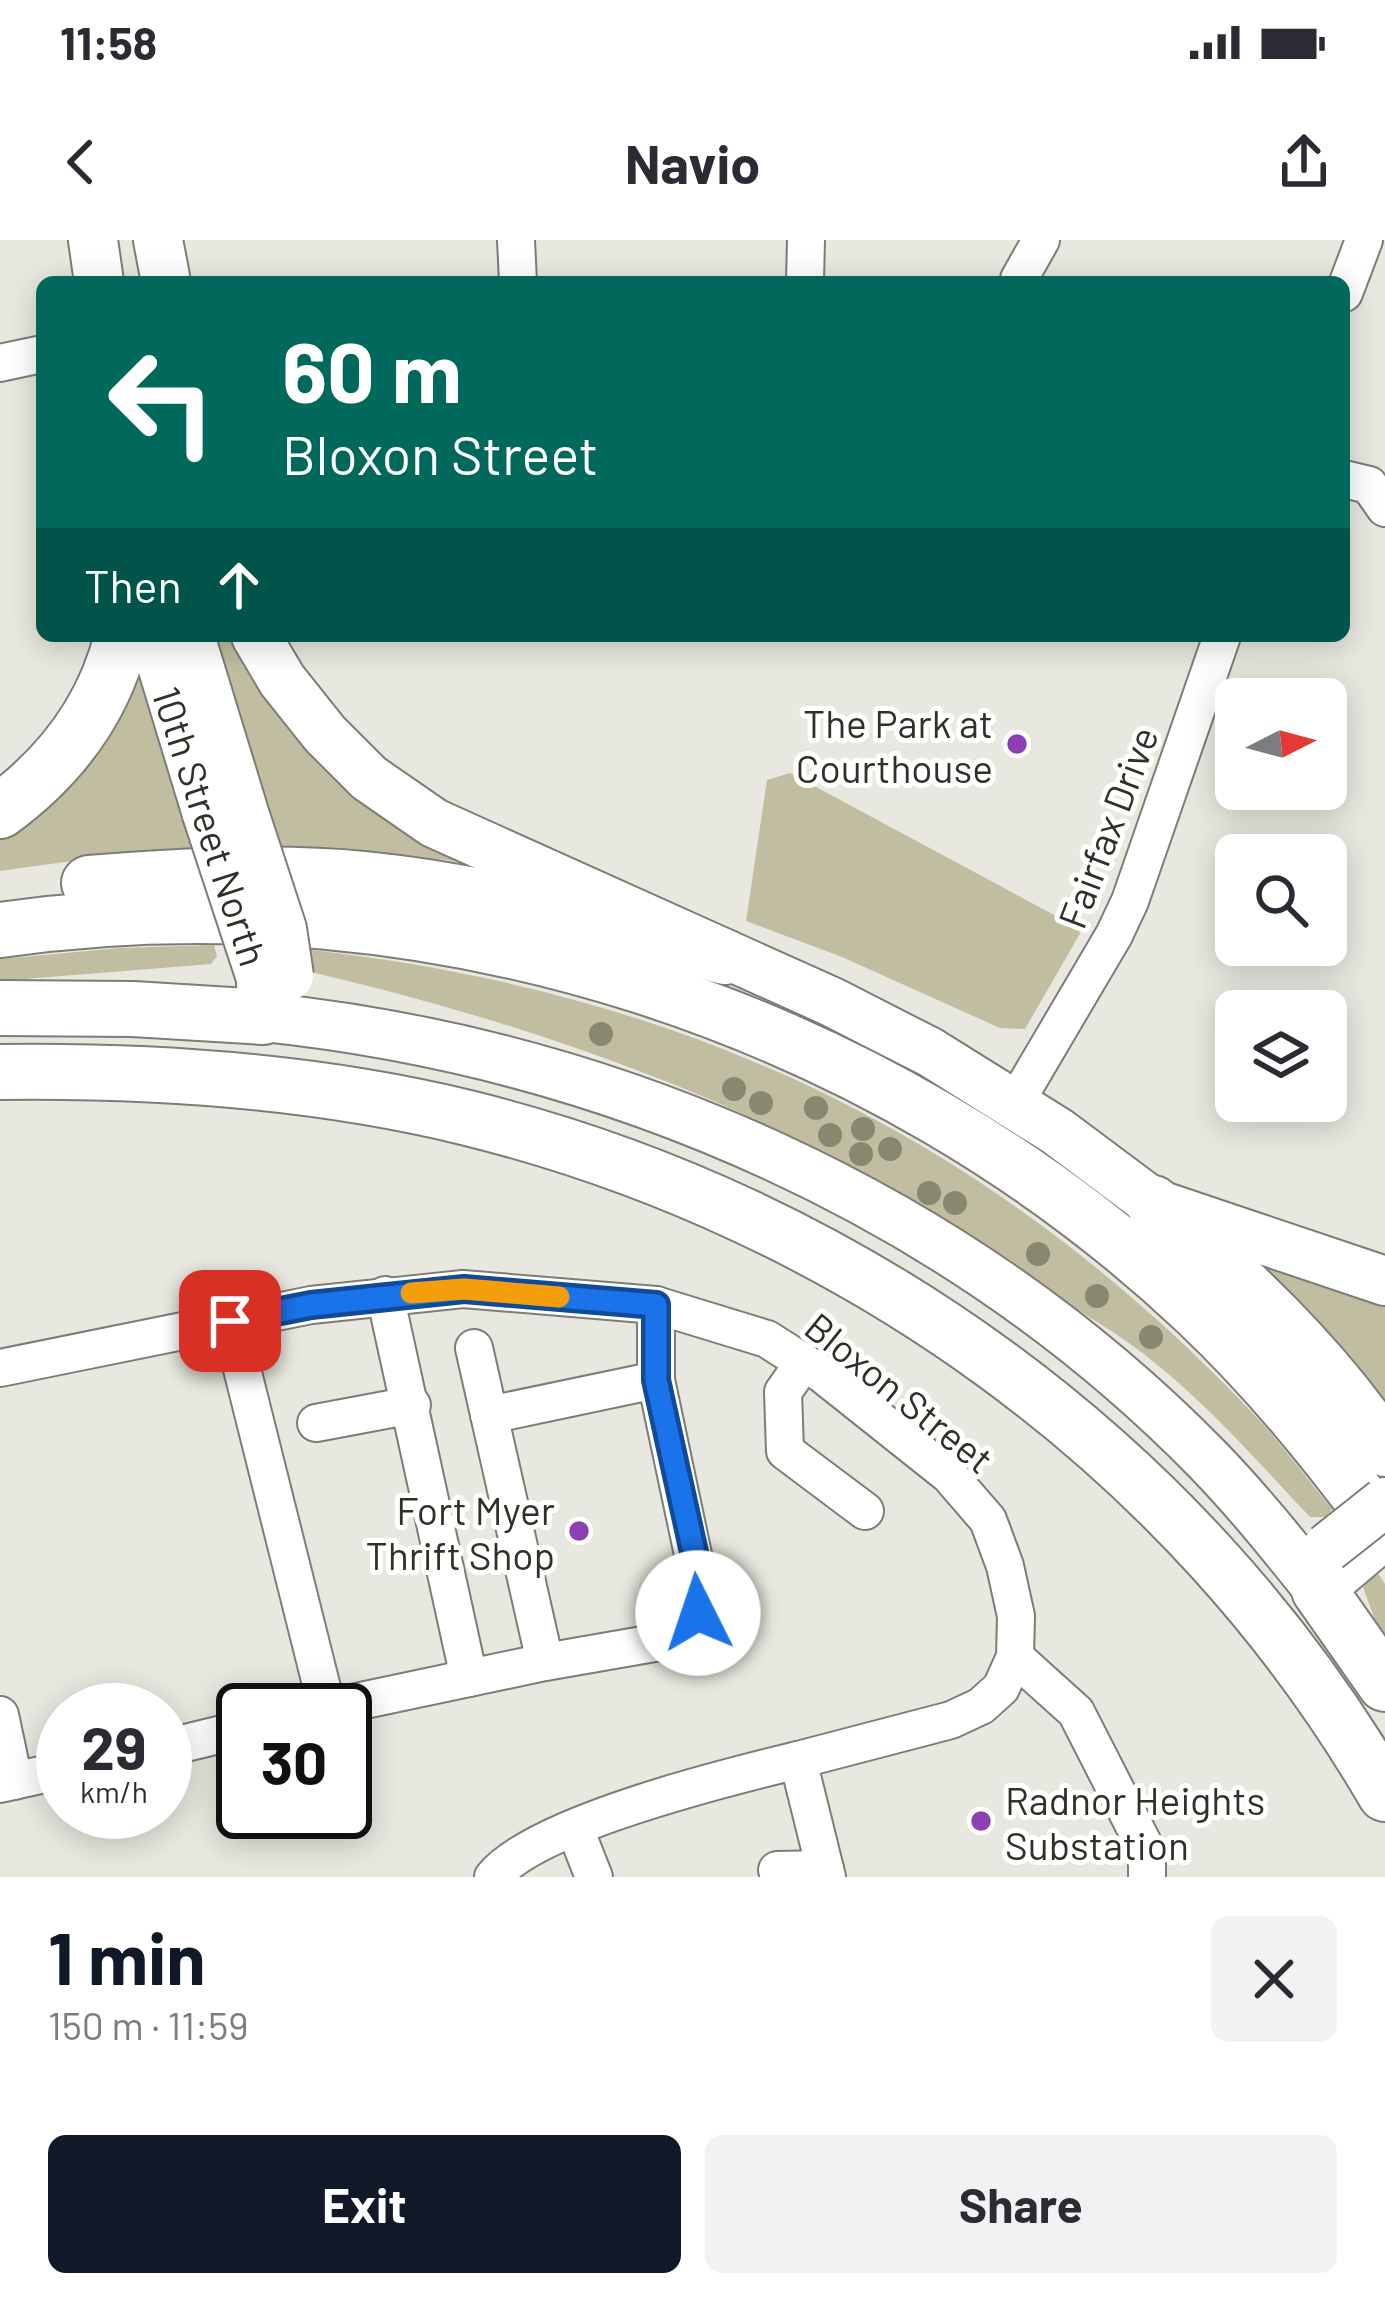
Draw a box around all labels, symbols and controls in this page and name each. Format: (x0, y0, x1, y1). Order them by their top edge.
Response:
text: 11:58 (60, 15, 157, 69)
icon: back (48, 129, 114, 195)
icon: share (1271, 129, 1337, 195)
text: Navio (625, 130, 760, 195)
text: 60 m (282, 319, 462, 420)
icon: left (84, 324, 240, 480)
text: Bloxon Street (282, 421, 598, 486)
icon: ahead (206, 552, 272, 618)
text: Then (84, 558, 182, 612)
north arrow (1215, 678, 1347, 810)
map controls (1215, 678, 1347, 1122)
street label: 10th Street North (144, 681, 278, 971)
place label: The Park at Courthouse (796, 699, 993, 791)
street label: Fairfax Drive (1047, 720, 1167, 934)
marker: The Park at Courthouse (1004, 731, 1030, 757)
button: search (1215, 834, 1347, 966)
button: layers (1215, 990, 1347, 1122)
pin (179, 1270, 281, 1372)
icon: arrive (197, 1288, 263, 1354)
street label: Bloxon Street (796, 1302, 1004, 1482)
place label: Fort Myer Thrift Shop (365, 1486, 555, 1578)
marker: Fort Myer Thrift Shop (566, 1518, 592, 1544)
position arrow (635, 1550, 761, 1676)
speed limit sign: 30 (216, 1683, 372, 1839)
text: 29 (81, 1710, 147, 1782)
text: km/h (80, 1773, 148, 1809)
place label: Radnor Heights Substation (1005, 1776, 1265, 1868)
marker: Radnor Heights Substation (968, 1808, 994, 1834)
text: 1 min (48, 1913, 206, 1999)
button: close (1211, 1916, 1337, 2042)
text: 150 m · 11:59 (48, 2001, 249, 2048)
button: Exit (48, 2135, 681, 2273)
button: Share (705, 2135, 1337, 2273)

